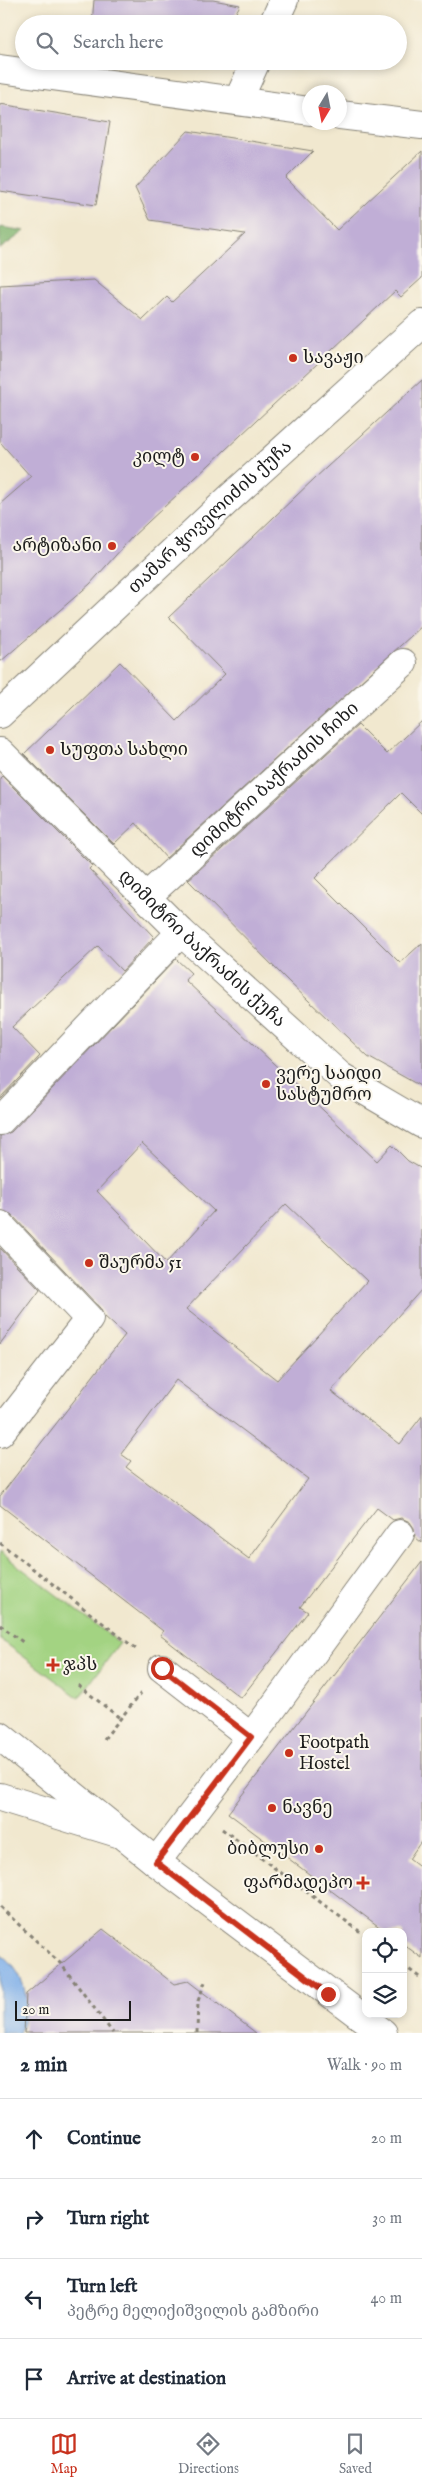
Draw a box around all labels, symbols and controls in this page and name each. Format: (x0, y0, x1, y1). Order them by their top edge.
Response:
search box (15, 15, 407, 70)
icon: search (33, 29, 61, 57)
text: Search here (73, 31, 164, 55)
north arrow (302, 85, 347, 130)
place label: სავაჟი (303, 347, 364, 370)
marker: სავაჟი (287, 352, 299, 364)
street label: თამარ ჭოველიძის ქუჩა (124, 436, 297, 599)
place label: კილტ (132, 446, 185, 469)
marker: კილტ (189, 451, 201, 463)
place label: არტიზანი (13, 535, 102, 558)
marker: არტიზანი (106, 540, 118, 552)
street label: დიმიტრი ბაქრაძის ჩიხი (185, 697, 364, 863)
place label: Სუფთა სახლი (60, 739, 188, 762)
marker: Სუფთა სახლი (44, 744, 56, 756)
street label: დიმიტრი ბაქრაძის ქუჩა (114, 865, 290, 1033)
place label: ვერე საიდი სასტუმრო (276, 1063, 381, 1107)
marker: ვერე საიდი სასტუმრო (260, 1078, 272, 1090)
place label: შაურმა 51 (99, 1252, 182, 1275)
marker: შაურმა 51 (83, 1257, 95, 1269)
place label: ჯპს (63, 1654, 97, 1677)
route start (151, 1657, 174, 1680)
marker: ჯპს (47, 1659, 59, 1671)
place label: Footpath Hostel (299, 1732, 370, 1776)
marker: Footpath Hostel (283, 1747, 295, 1759)
place label: ნავნე (282, 1797, 333, 1820)
marker: ნავნე (266, 1802, 278, 1814)
place label: ბიბლუსი (227, 1838, 309, 1861)
marker: ბიბლუსი (313, 1843, 325, 1855)
place label: ფარმადეპო (243, 1872, 353, 1895)
marker: ფარმადეპო (357, 1877, 369, 1889)
map controls (362, 1928, 407, 2018)
button: locate (362, 1928, 407, 1973)
button: layers (362, 1973, 407, 2018)
route end (317, 1983, 340, 2006)
scale bar (15, 1998, 131, 2021)
text: 20 m (22, 2001, 49, 2019)
text: 2 min (20, 2052, 67, 2079)
text: Walk · 90 m (327, 2056, 402, 2076)
icon: ahead (20, 2125, 48, 2153)
text: Continue (67, 2127, 141, 2151)
text: 20 m (371, 2129, 402, 2149)
icon: right (20, 2205, 48, 2233)
text: Turn right (67, 2207, 149, 2231)
text: 30 m (372, 2209, 402, 2229)
text: Turn left (67, 2275, 138, 2299)
icon: left (20, 2285, 48, 2313)
text: 40 m (370, 2289, 402, 2309)
text: პეტრე მელიქიშვილის გამზირი (67, 2302, 319, 2322)
icon: arrive (20, 2365, 48, 2393)
text: Arrive at destination (67, 2367, 226, 2391)
tab: Map (50, 2430, 78, 2478)
tab: Directions (178, 2430, 239, 2478)
tab: Saved (339, 2430, 372, 2478)

